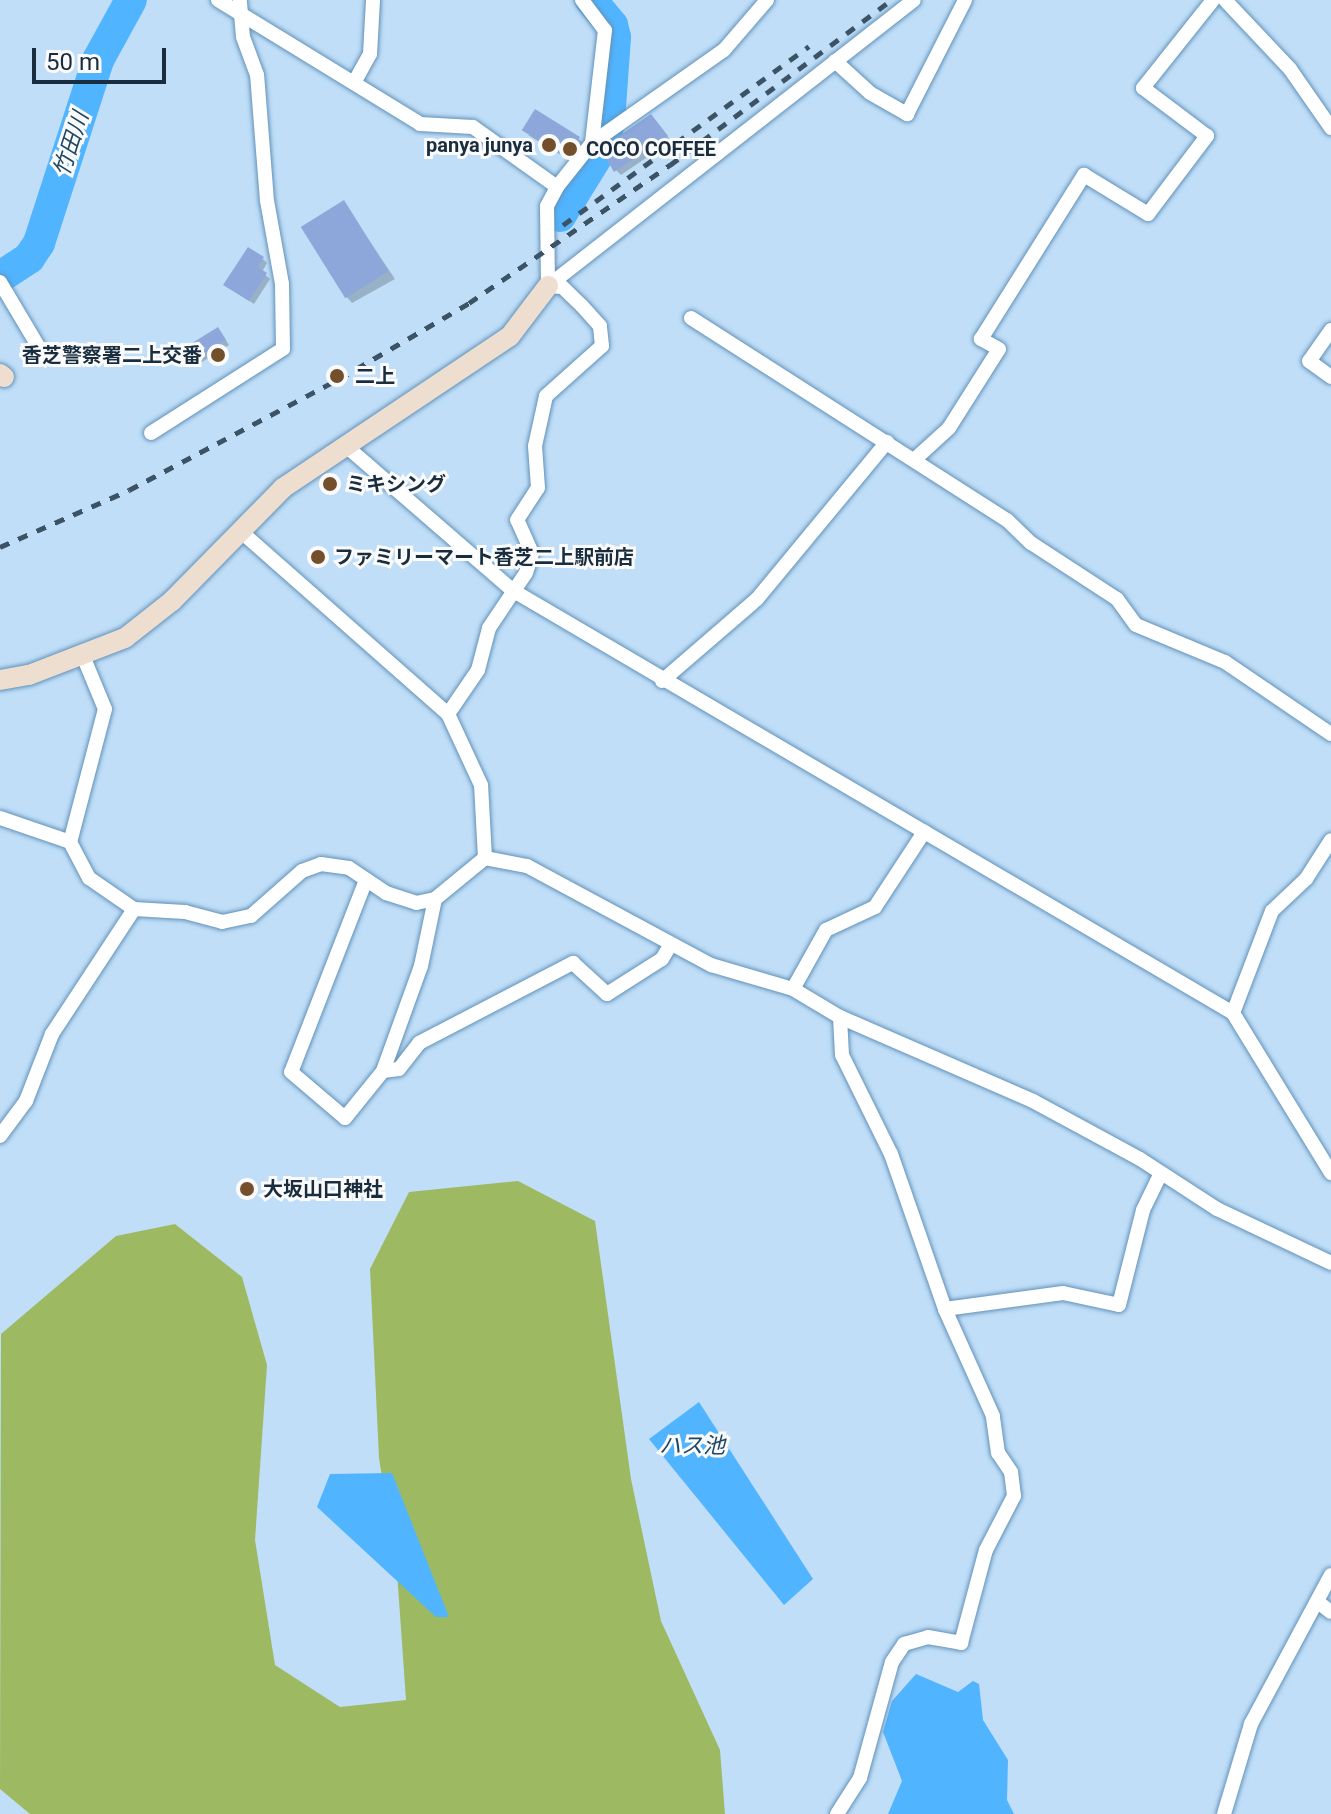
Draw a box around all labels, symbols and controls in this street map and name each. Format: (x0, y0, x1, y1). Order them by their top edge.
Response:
scale bar (36, 32, 170, 82)
text: 50 m (46, 48, 100, 76)
water label: 竹田川 (48, 109, 94, 179)
place label: panya junya (426, 133, 533, 157)
marker: panya junya (540, 136, 558, 154)
place label: COCO COFFEE (586, 137, 716, 161)
marker: COCO COFFEE (561, 140, 579, 158)
place label: 香芝警察署二上交番 (22, 343, 202, 367)
marker: 香芝警察署二上交番 (209, 346, 227, 364)
place label: 二上 (355, 364, 395, 388)
marker: 二上 (326, 365, 348, 387)
place label: ミキシング (346, 472, 446, 496)
marker: ミキシング (321, 475, 339, 493)
place label: ファミリーマート香芝二上駅前店 (334, 545, 634, 569)
marker: ファミリーマート香芝二上駅前店 (309, 548, 327, 566)
place label: 大坂山口神社 (263, 1177, 383, 1201)
marker: 大坂山口神社 (238, 1180, 256, 1198)
water label: ハス池 (659, 1433, 725, 1459)

